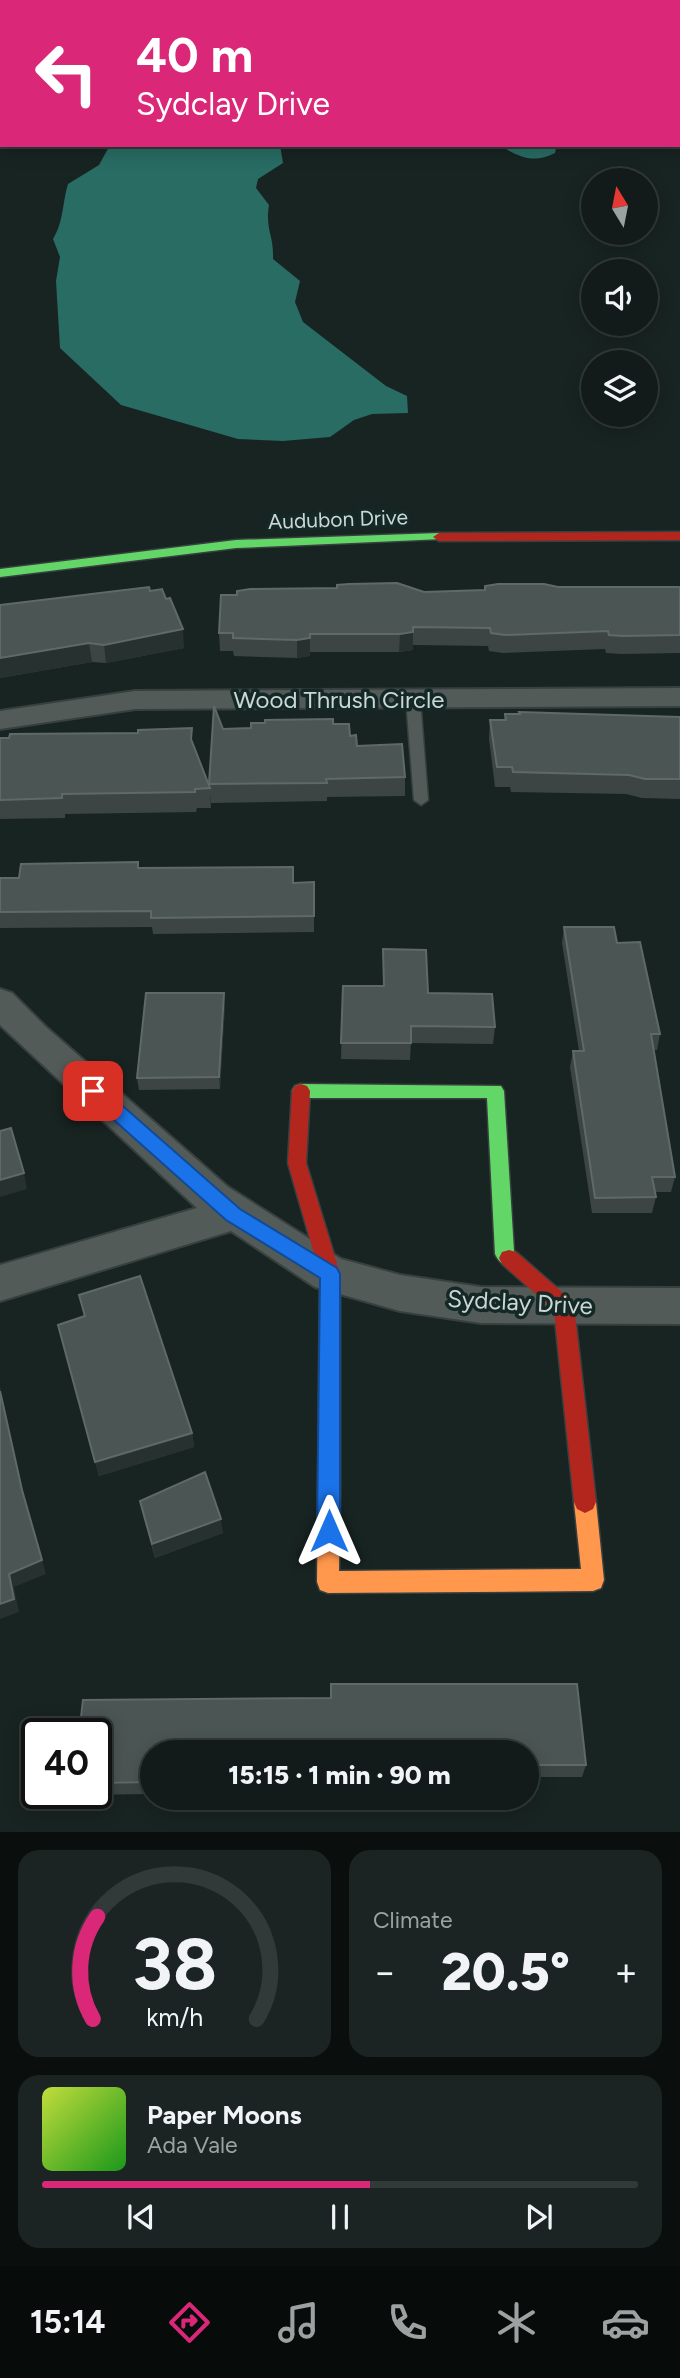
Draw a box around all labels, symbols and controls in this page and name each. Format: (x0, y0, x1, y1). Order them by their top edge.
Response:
text: 40 m (136, 25, 253, 84)
icon: left (21, 28, 112, 119)
text: Sydclay Drive (136, 85, 330, 123)
north arrow (581, 168, 658, 245)
map controls (581, 168, 658, 427)
button: sound (581, 259, 658, 336)
button: layers (581, 350, 658, 427)
street label: Audubon Drive (268, 504, 408, 534)
street label: Wood Thrush Circle (234, 685, 444, 714)
pin (63, 1061, 123, 1121)
icon: arrive (74, 1072, 112, 1110)
street label: Sydclay Drive (447, 1284, 593, 1320)
position arrow (292, 1494, 366, 1568)
speed limit sign: 40 (21, 1718, 112, 1809)
text: 15:15 · 1 min · 90 m (228, 1759, 451, 1791)
text: Climate (373, 1906, 452, 1934)
text: 38 (132, 1921, 217, 2008)
text: 20.5° (441, 1941, 570, 2003)
text: − (373, 1949, 397, 1995)
text: + (614, 1949, 638, 1995)
text: km/h (146, 2002, 203, 2032)
text: Paper Moons (147, 2099, 302, 2131)
text: Ada Vale (147, 2131, 238, 2159)
icon: previous (122, 2198, 160, 2236)
icon: pause (321, 2198, 359, 2236)
icon: next (520, 2198, 558, 2236)
icon: directions (165, 2298, 214, 2347)
icon: music (274, 2298, 323, 2347)
icon: phone (383, 2298, 432, 2347)
icon: climate (492, 2298, 541, 2347)
icon: car (601, 2298, 650, 2347)
text: 15:14 (30, 2303, 105, 2341)

